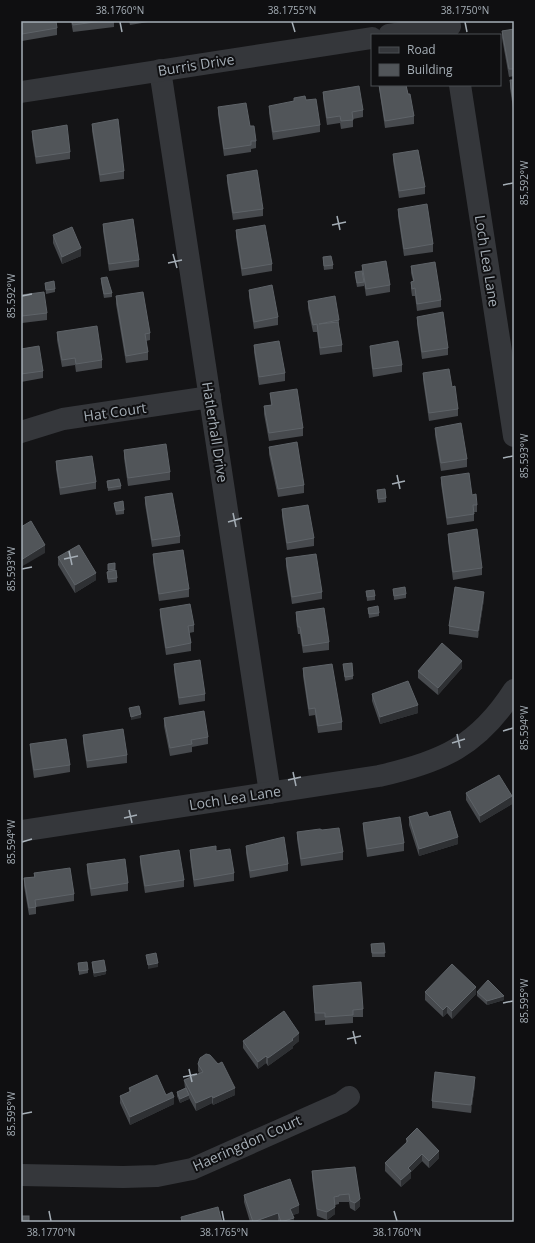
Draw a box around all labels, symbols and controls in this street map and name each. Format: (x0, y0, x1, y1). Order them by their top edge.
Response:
text: 38.1760°N (96, 3, 144, 17)
text: 38.1755°N (268, 3, 316, 17)
text: 38.1750°N (441, 3, 489, 17)
legend (371, 34, 501, 86)
text: Road (407, 41, 436, 58)
street label: Burris Drive (156, 49, 236, 80)
text: Building (407, 61, 453, 78)
text: 85.592°W (517, 160, 531, 205)
street label: Loch Lea Lane (471, 214, 504, 308)
text: 85.592°W (4, 273, 18, 318)
street label: Hatlerhall Drive (198, 380, 233, 484)
street label: Hat Court (82, 398, 148, 425)
text: 85.593°W (517, 433, 531, 478)
text: 85.593°W (4, 546, 18, 591)
text: 85.594°W (517, 705, 531, 750)
street label: Loch Lea Lane (188, 781, 282, 814)
text: 85.594°W (4, 819, 18, 864)
text: 85.595°W (517, 978, 531, 1023)
text: 85.595°W (4, 1091, 18, 1136)
street label: Haeringdon Court (189, 1110, 304, 1175)
text: 38.1770°N (27, 1225, 75, 1239)
text: 38.1765°N (200, 1225, 248, 1239)
text: 38.1760°N (373, 1225, 421, 1239)

